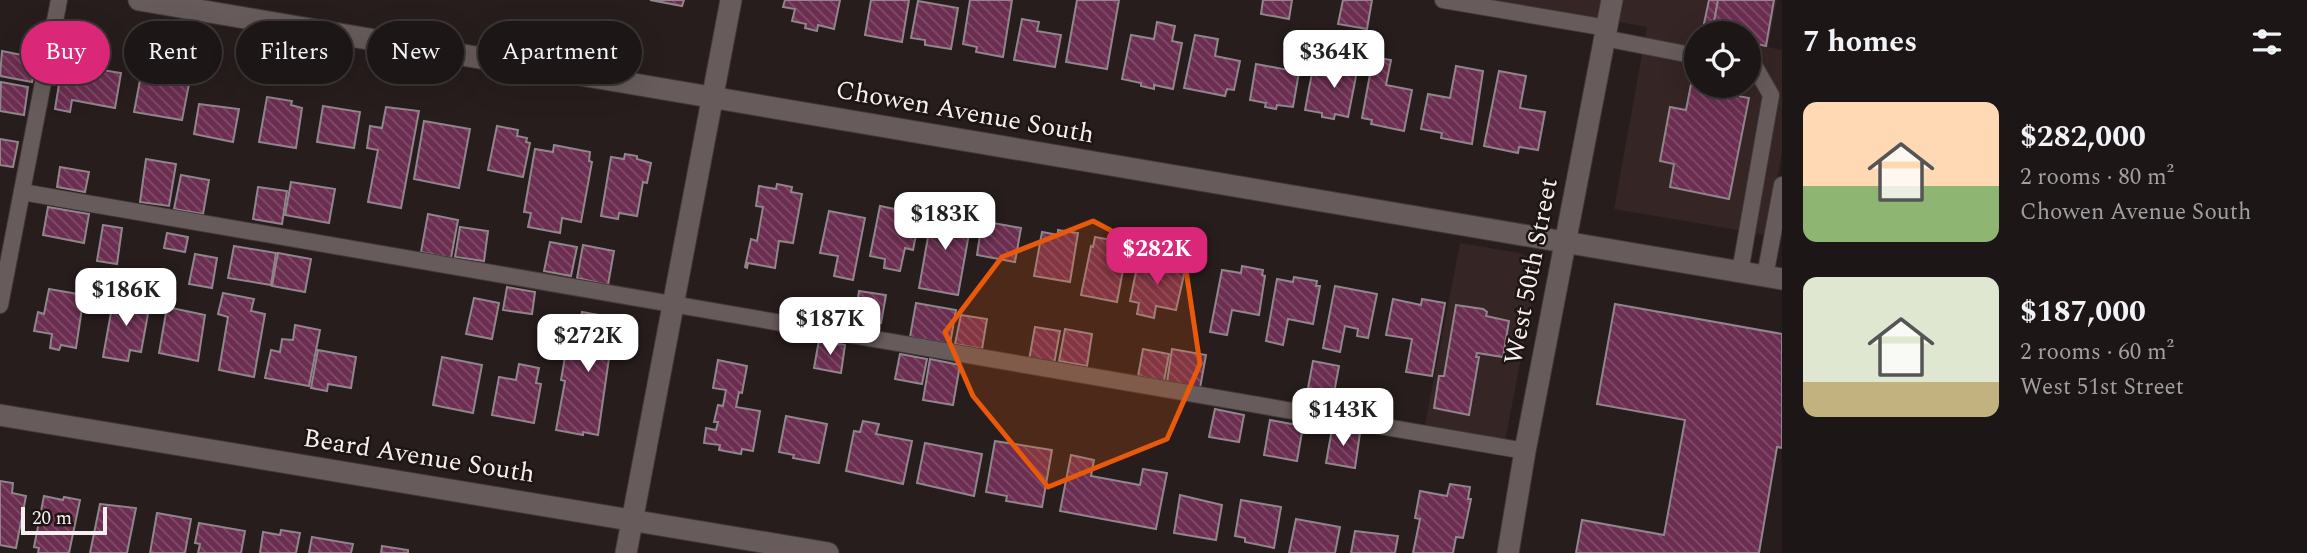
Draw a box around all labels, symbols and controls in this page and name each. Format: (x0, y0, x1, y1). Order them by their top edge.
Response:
text: 7 homes (1803, 19, 1917, 65)
chip: Buy (21, 21, 110, 84)
chip: Rent (124, 21, 222, 84)
chip: Filters (236, 21, 353, 84)
chip: New (367, 21, 464, 84)
chip: Apartment (478, 21, 642, 84)
map controls (1684, 21, 1761, 98)
button: locate (1684, 21, 1761, 98)
icon: filters (2248, 23, 2286, 61)
pin: $364K (1285, 31, 1383, 90)
text: $364K (1299, 35, 1369, 70)
street label: Chowen Avenue South (833, 70, 1097, 154)
text: $282,000 (2020, 114, 2146, 160)
icon: home (1859, 130, 1943, 214)
text: 2 rooms · 80 m² (2020, 160, 2174, 195)
street label: West 50th Street (1493, 174, 1569, 368)
pin: $183K (896, 192, 994, 252)
text: Chowen Avenue South (2020, 195, 2251, 230)
text: $183K (910, 197, 980, 232)
pin: $282K (1108, 228, 1206, 287)
text: $282K (1122, 232, 1192, 267)
pin: $186K (77, 268, 175, 328)
text: $186K (91, 273, 161, 308)
text: $187,000 (2020, 289, 2146, 335)
pin: $187K (781, 298, 879, 357)
text: $187K (795, 302, 865, 337)
icon: home (1859, 305, 1943, 389)
pin: $272K (539, 314, 637, 374)
text: $272K (553, 319, 623, 354)
text: 2 rooms · 60 m² (2020, 335, 2174, 370)
text: West 51st Street (2020, 370, 2184, 405)
pin: $143K (1294, 388, 1392, 448)
text: $143K (1308, 393, 1378, 428)
street label: Beard Avenue South (300, 418, 538, 494)
scale bar (21, 504, 107, 536)
text: 20 m (32, 504, 72, 533)

